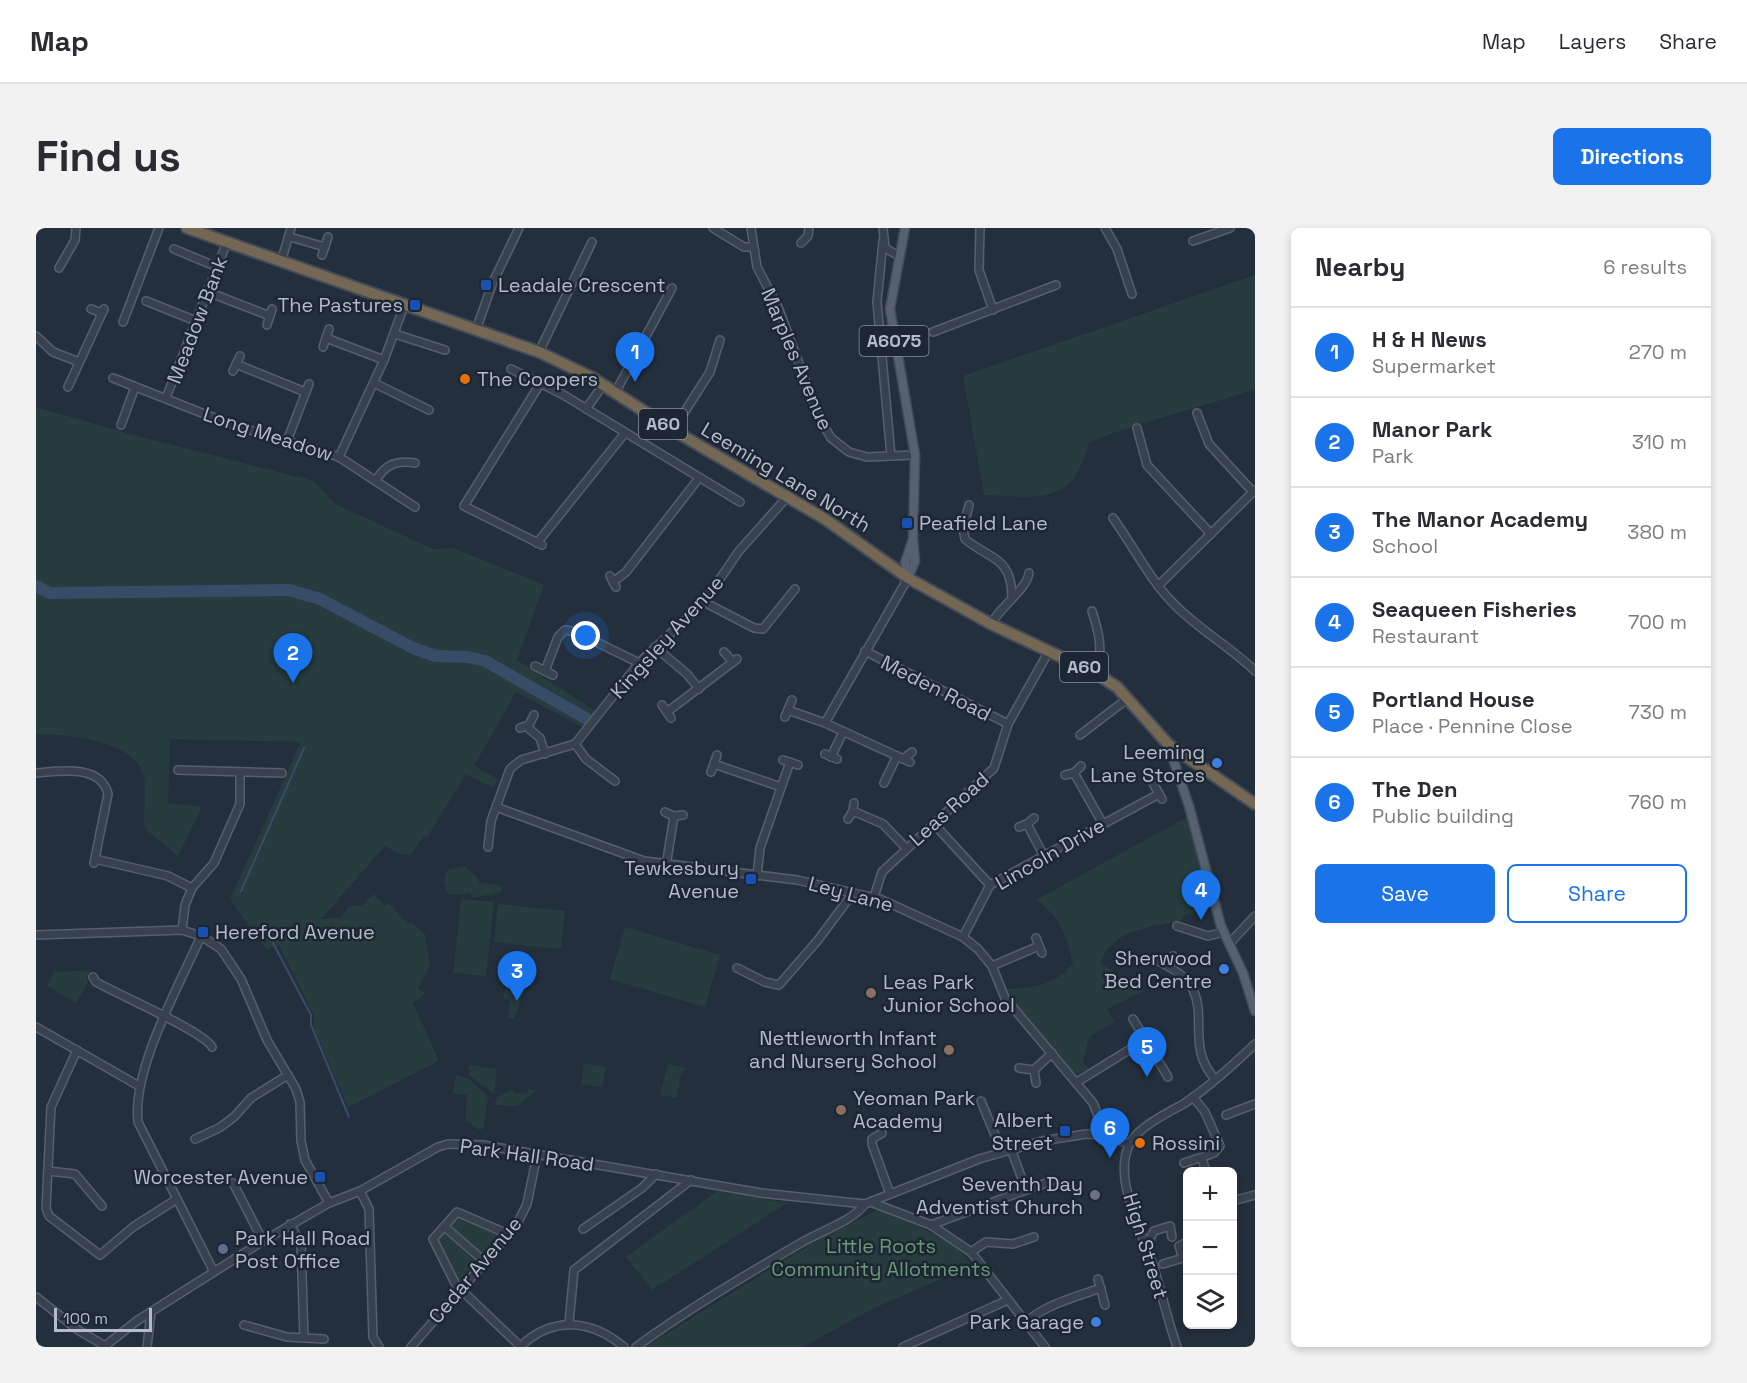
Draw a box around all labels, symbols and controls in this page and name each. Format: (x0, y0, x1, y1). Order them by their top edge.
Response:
text: Map (30, 23, 89, 59)
text: Map (1482, 28, 1526, 55)
text: Layers (1559, 28, 1626, 55)
text: Share (1659, 28, 1717, 55)
button: Directions (1553, 128, 1711, 185)
text: Find us (36, 130, 181, 183)
text: Nearby (1315, 250, 1405, 284)
street label: Meadow Bank (161, 252, 233, 387)
text: 6 results (1603, 254, 1687, 280)
place label: Leadale Crescent (498, 272, 666, 298)
marker: Leadale Crescent (479, 278, 493, 292)
street label: Marples Avenue (755, 284, 839, 434)
place label: The Pastures (277, 292, 403, 318)
marker: The Pastures (408, 298, 422, 312)
text: H & H News (1372, 325, 1487, 353)
road number: A6075 (860, 326, 928, 356)
pin: 1 (616, 332, 654, 382)
text: 1 (1330, 339, 1339, 365)
text: 270 m (1629, 339, 1687, 365)
text: Supermarket (1372, 353, 1496, 379)
place label: The Coopers (477, 366, 598, 392)
marker: The Coopers (458, 372, 472, 386)
street label: Long Meadow (200, 401, 336, 467)
road number: A60 (639, 409, 687, 439)
text: Manor Park (1372, 415, 1492, 443)
street label: Leeming Lane North (697, 416, 875, 538)
text: 2 (1329, 429, 1340, 455)
text: 310 m (1632, 429, 1687, 455)
text: Park (1372, 443, 1414, 469)
text: The Manor Academy (1372, 505, 1588, 533)
place label: Peafield Lane (919, 510, 1048, 536)
marker: Peafield Lane (900, 516, 914, 530)
text: 3 (1328, 519, 1341, 545)
text: 380 m (1627, 519, 1687, 545)
text: School (1372, 533, 1438, 559)
street label: Kingsley Avenue (605, 570, 729, 704)
text: Seaqueen Fisheries (1372, 595, 1577, 623)
text: 4 (1328, 609, 1341, 635)
text: 700 m (1628, 609, 1687, 635)
your location (571, 621, 600, 650)
text: Restaurant (1372, 623, 1479, 649)
pin: 2 (274, 634, 312, 683)
street label: Meden Road (876, 649, 996, 727)
road number: A60 (1060, 652, 1108, 682)
text: Portland House (1372, 685, 1535, 713)
text: 5 (1329, 699, 1341, 725)
text: 730 m (1628, 699, 1687, 725)
text: Place · Pennine Close (1372, 713, 1573, 739)
place label: Leeming Lane Stores (1090, 739, 1205, 788)
marker: Leeming Lane Stores (1210, 756, 1224, 770)
street label: Leas Road (904, 766, 994, 852)
text: The Den (1372, 775, 1458, 803)
text: 6 (1328, 789, 1341, 815)
text: 760 m (1628, 789, 1687, 815)
text: Public building (1372, 803, 1514, 829)
street label: Lincoln Drive (990, 812, 1110, 896)
place label: Tewkesbury Avenue (624, 855, 739, 904)
button: Save (1315, 864, 1495, 923)
button: Share (1507, 864, 1687, 923)
street label: Ley Lane (806, 870, 896, 918)
pin: 4 (1182, 870, 1220, 920)
marker: Tewkesbury Avenue (744, 872, 758, 886)
place label: Hereford Avenue (215, 919, 375, 945)
marker: Hereford Avenue (196, 925, 210, 939)
place label: Sherwood Bed Centre (1104, 945, 1212, 994)
pin: 3 (498, 952, 536, 1001)
marker: Sherwood Bed Centre (1217, 962, 1231, 976)
place label: Leas Park Junior School (883, 969, 1015, 1018)
marker: Leas Park Junior School (864, 986, 878, 1000)
place label: Nettleworth Infant and Nursery School (749, 1025, 937, 1074)
pin: 5 (1128, 1028, 1166, 1077)
marker: Nettleworth Infant and Nursery School (942, 1043, 956, 1057)
place label: Yeoman Park Academy (853, 1085, 976, 1134)
marker: Yeoman Park Academy (834, 1103, 848, 1117)
place label: Albert Street (992, 1107, 1053, 1156)
pin: 6 (1090, 1108, 1130, 1158)
marker: Albert Street (1058, 1124, 1072, 1138)
place label: Rossini (1152, 1130, 1220, 1156)
street label: Park Hall Road (458, 1133, 596, 1177)
marker: Rossini (1133, 1136, 1147, 1150)
place label: Worcester Avenue (133, 1164, 308, 1190)
map controls (1183, 1167, 1237, 1329)
button: + (1183, 1167, 1237, 1221)
marker: Worcester Avenue (313, 1170, 327, 1184)
place label: Seventh Day Adventist Church (916, 1171, 1083, 1220)
marker: Seventh Day Adventist Church (1088, 1188, 1102, 1202)
street label: High Street (1118, 1190, 1174, 1302)
street label: Cedar Avenue (423, 1211, 527, 1329)
button: − (1183, 1221, 1237, 1275)
place label: Park Hall Road Post Office (235, 1225, 370, 1274)
park label: Little Roots Community Allotments (771, 1233, 991, 1282)
marker: Park Hall Road Post Office (216, 1242, 230, 1256)
button: layers (1183, 1275, 1237, 1329)
scale bar (54, 1305, 152, 1332)
text: 100 m (63, 1308, 108, 1329)
place label: Park Garage (969, 1309, 1084, 1335)
marker: Park Garage (1089, 1315, 1103, 1329)

